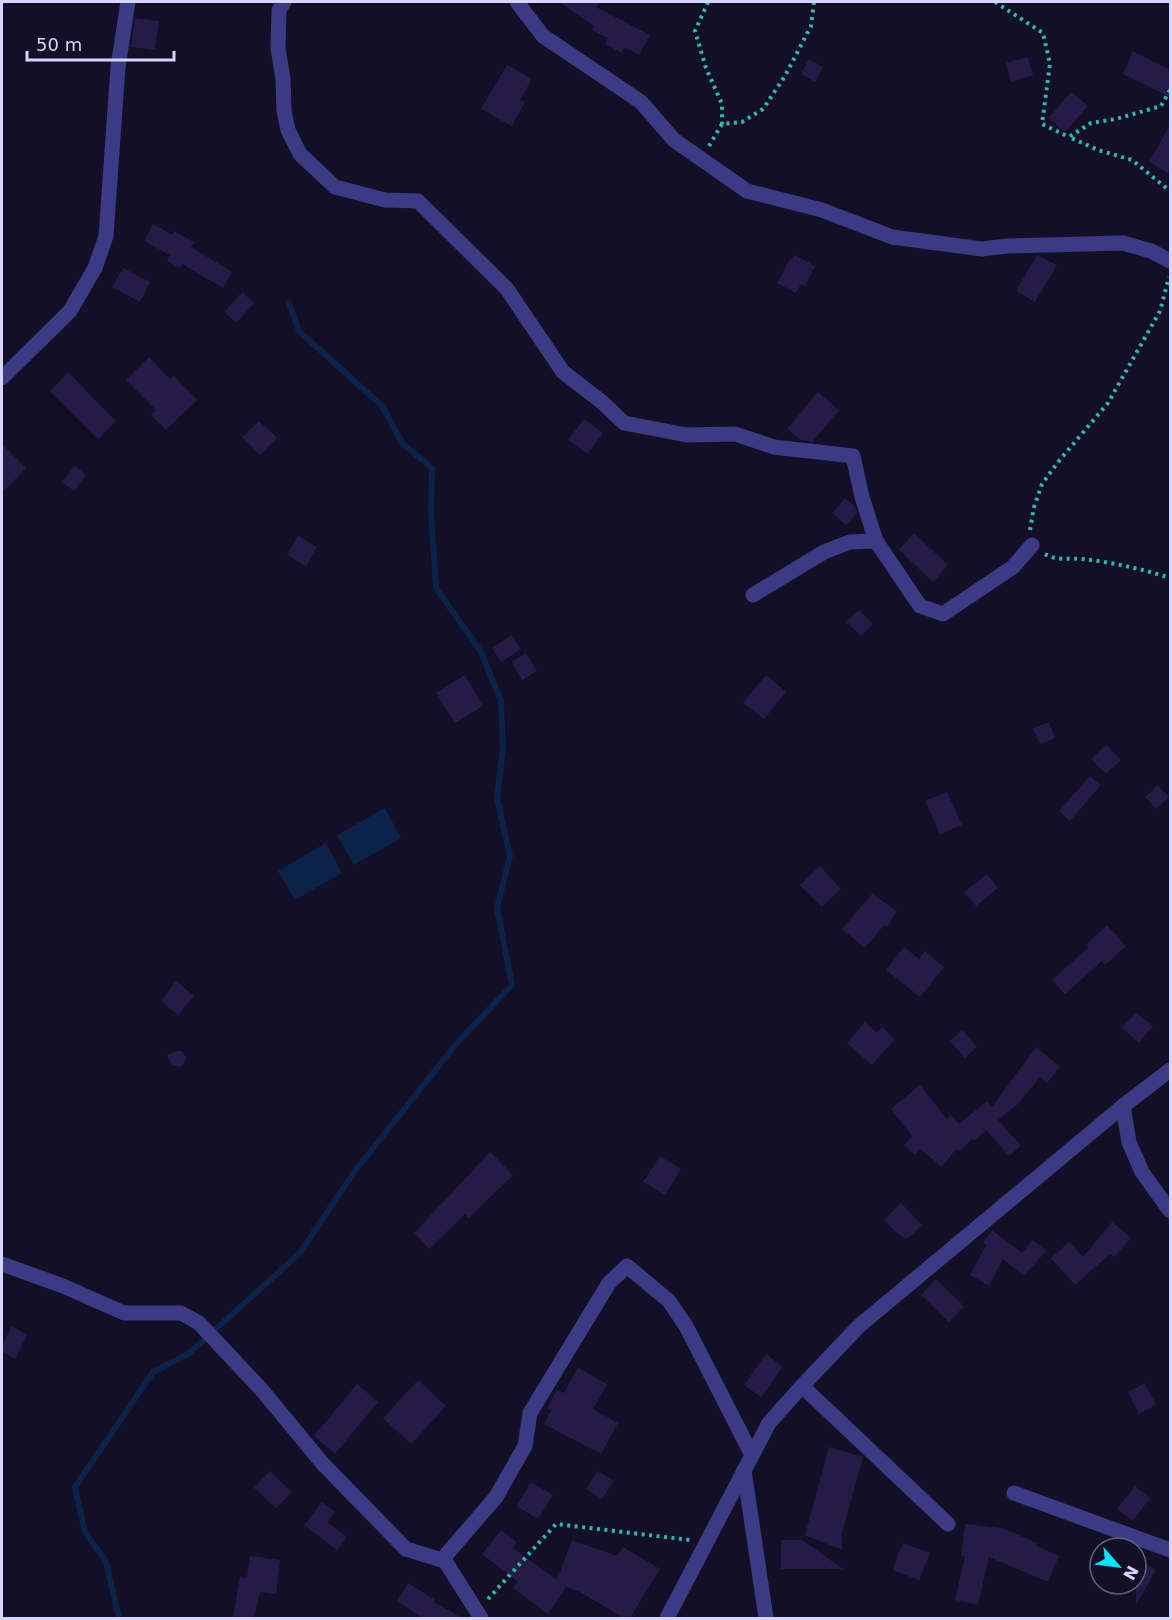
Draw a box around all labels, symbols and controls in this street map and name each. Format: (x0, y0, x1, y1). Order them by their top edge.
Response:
scale bar (27, 24, 174, 62)
text: 50 m (36, 34, 82, 55)
north arrow (1088, 1536, 1148, 1596)
text: N (1119, 1562, 1142, 1583)

